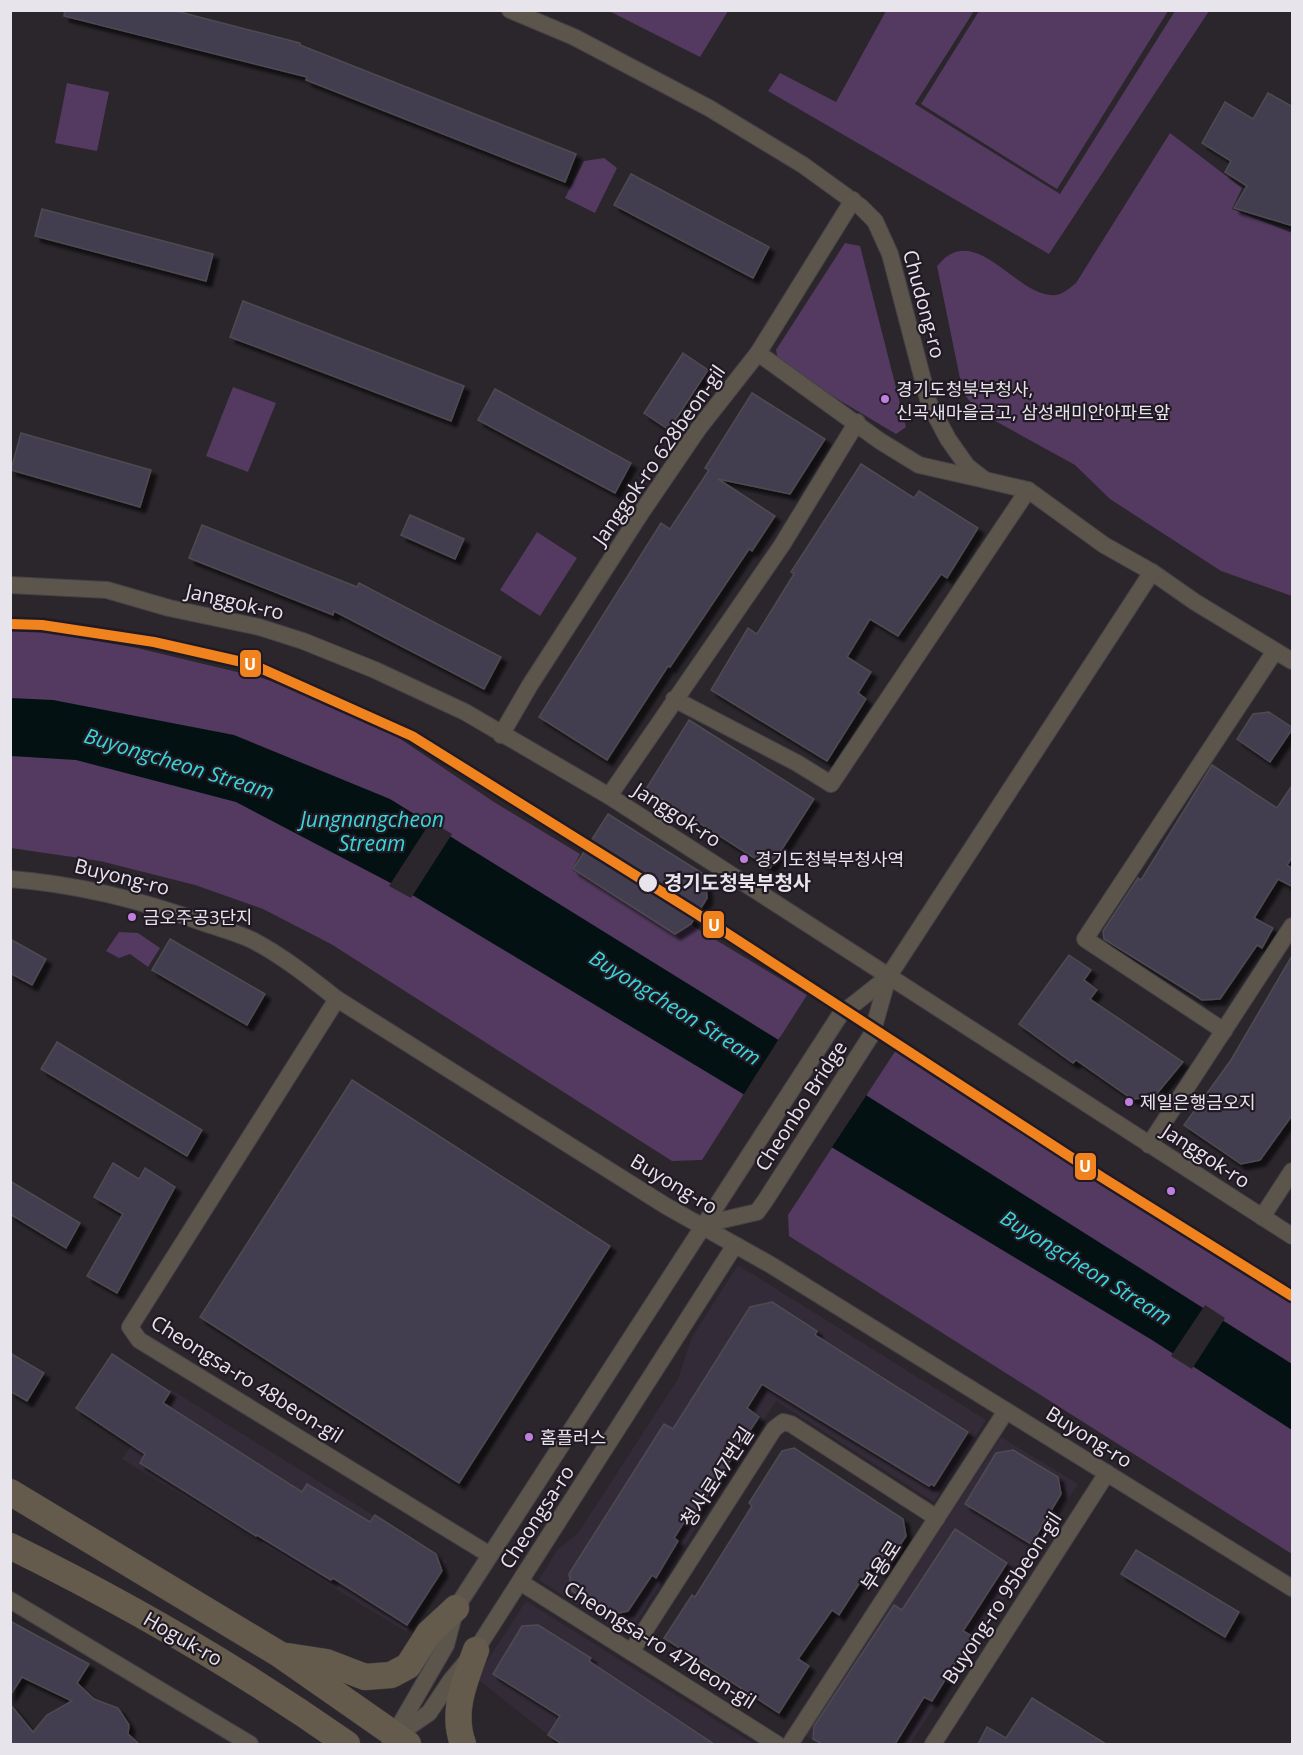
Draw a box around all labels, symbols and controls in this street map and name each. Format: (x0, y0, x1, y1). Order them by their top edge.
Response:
street label: Chudong-ro (897, 247, 952, 361)
street label: Janggok-ro 628beon-gil (585, 359, 731, 552)
place label: 경기도청북부청사, 신곡새마을금고, 삼성래미안아파트앞 (896, 377, 1170, 424)
marker: 경기도청북부청사, 신곡새마을금고, 삼성래미안아파트앞 (879, 393, 891, 405)
street label: Janggok-ro (182, 577, 287, 626)
line badge: U (239, 649, 262, 678)
text: U (244, 653, 256, 675)
water label: Buyongcheon Stream (81, 721, 278, 805)
street label: Janggok-ro (626, 775, 726, 853)
water label: Jungnangcheon Stream (296, 805, 444, 857)
place label: 경기도청북부청사역 (755, 847, 904, 871)
street label: Buyong-ro (72, 852, 172, 901)
marker: 경기도청북부청사역 (738, 853, 750, 865)
place label: 경기도청북부청사 (664, 869, 811, 896)
marker: 경기도청북부청사 (637, 872, 659, 894)
place label: 금오주공3단지 (143, 905, 253, 929)
line badge: U (702, 910, 725, 939)
marker: 금오주공3단지 (126, 911, 138, 923)
text: U (708, 914, 720, 936)
water label: Buyongcheon Stream (585, 943, 767, 1071)
street label: Cheonbo Bridge (748, 1035, 853, 1176)
place label: 제일은행금오지 (1140, 1090, 1256, 1114)
marker: 제일은행금오지 (1123, 1096, 1135, 1108)
street label: Janggok-ro (1155, 1116, 1255, 1194)
street label: Buyong-ro (626, 1147, 723, 1220)
line badge: U (1074, 1152, 1097, 1181)
text: U (1079, 1155, 1091, 1177)
unlabelled marker (1165, 1185, 1177, 1197)
water label: Buyongcheon Stream (996, 1203, 1178, 1331)
street label: Cheongsa-ro 48beon-gil (146, 1308, 348, 1449)
street label: Buyong-ro (1041, 1399, 1138, 1474)
street label: 청사로47번길 (674, 1421, 759, 1532)
place label: 홈플러스 (540, 1425, 606, 1449)
marker: 홈플러스 (523, 1431, 535, 1443)
street label: Cheongsa-ro (493, 1460, 580, 1574)
street label: Buyong-ro 95beon-gil (936, 1506, 1067, 1689)
street label: 부용로 (854, 1535, 907, 1596)
street label: Cheongsa-ro 47beon-gil (559, 1574, 761, 1715)
street label: Hoguk-ro (139, 1605, 228, 1672)

